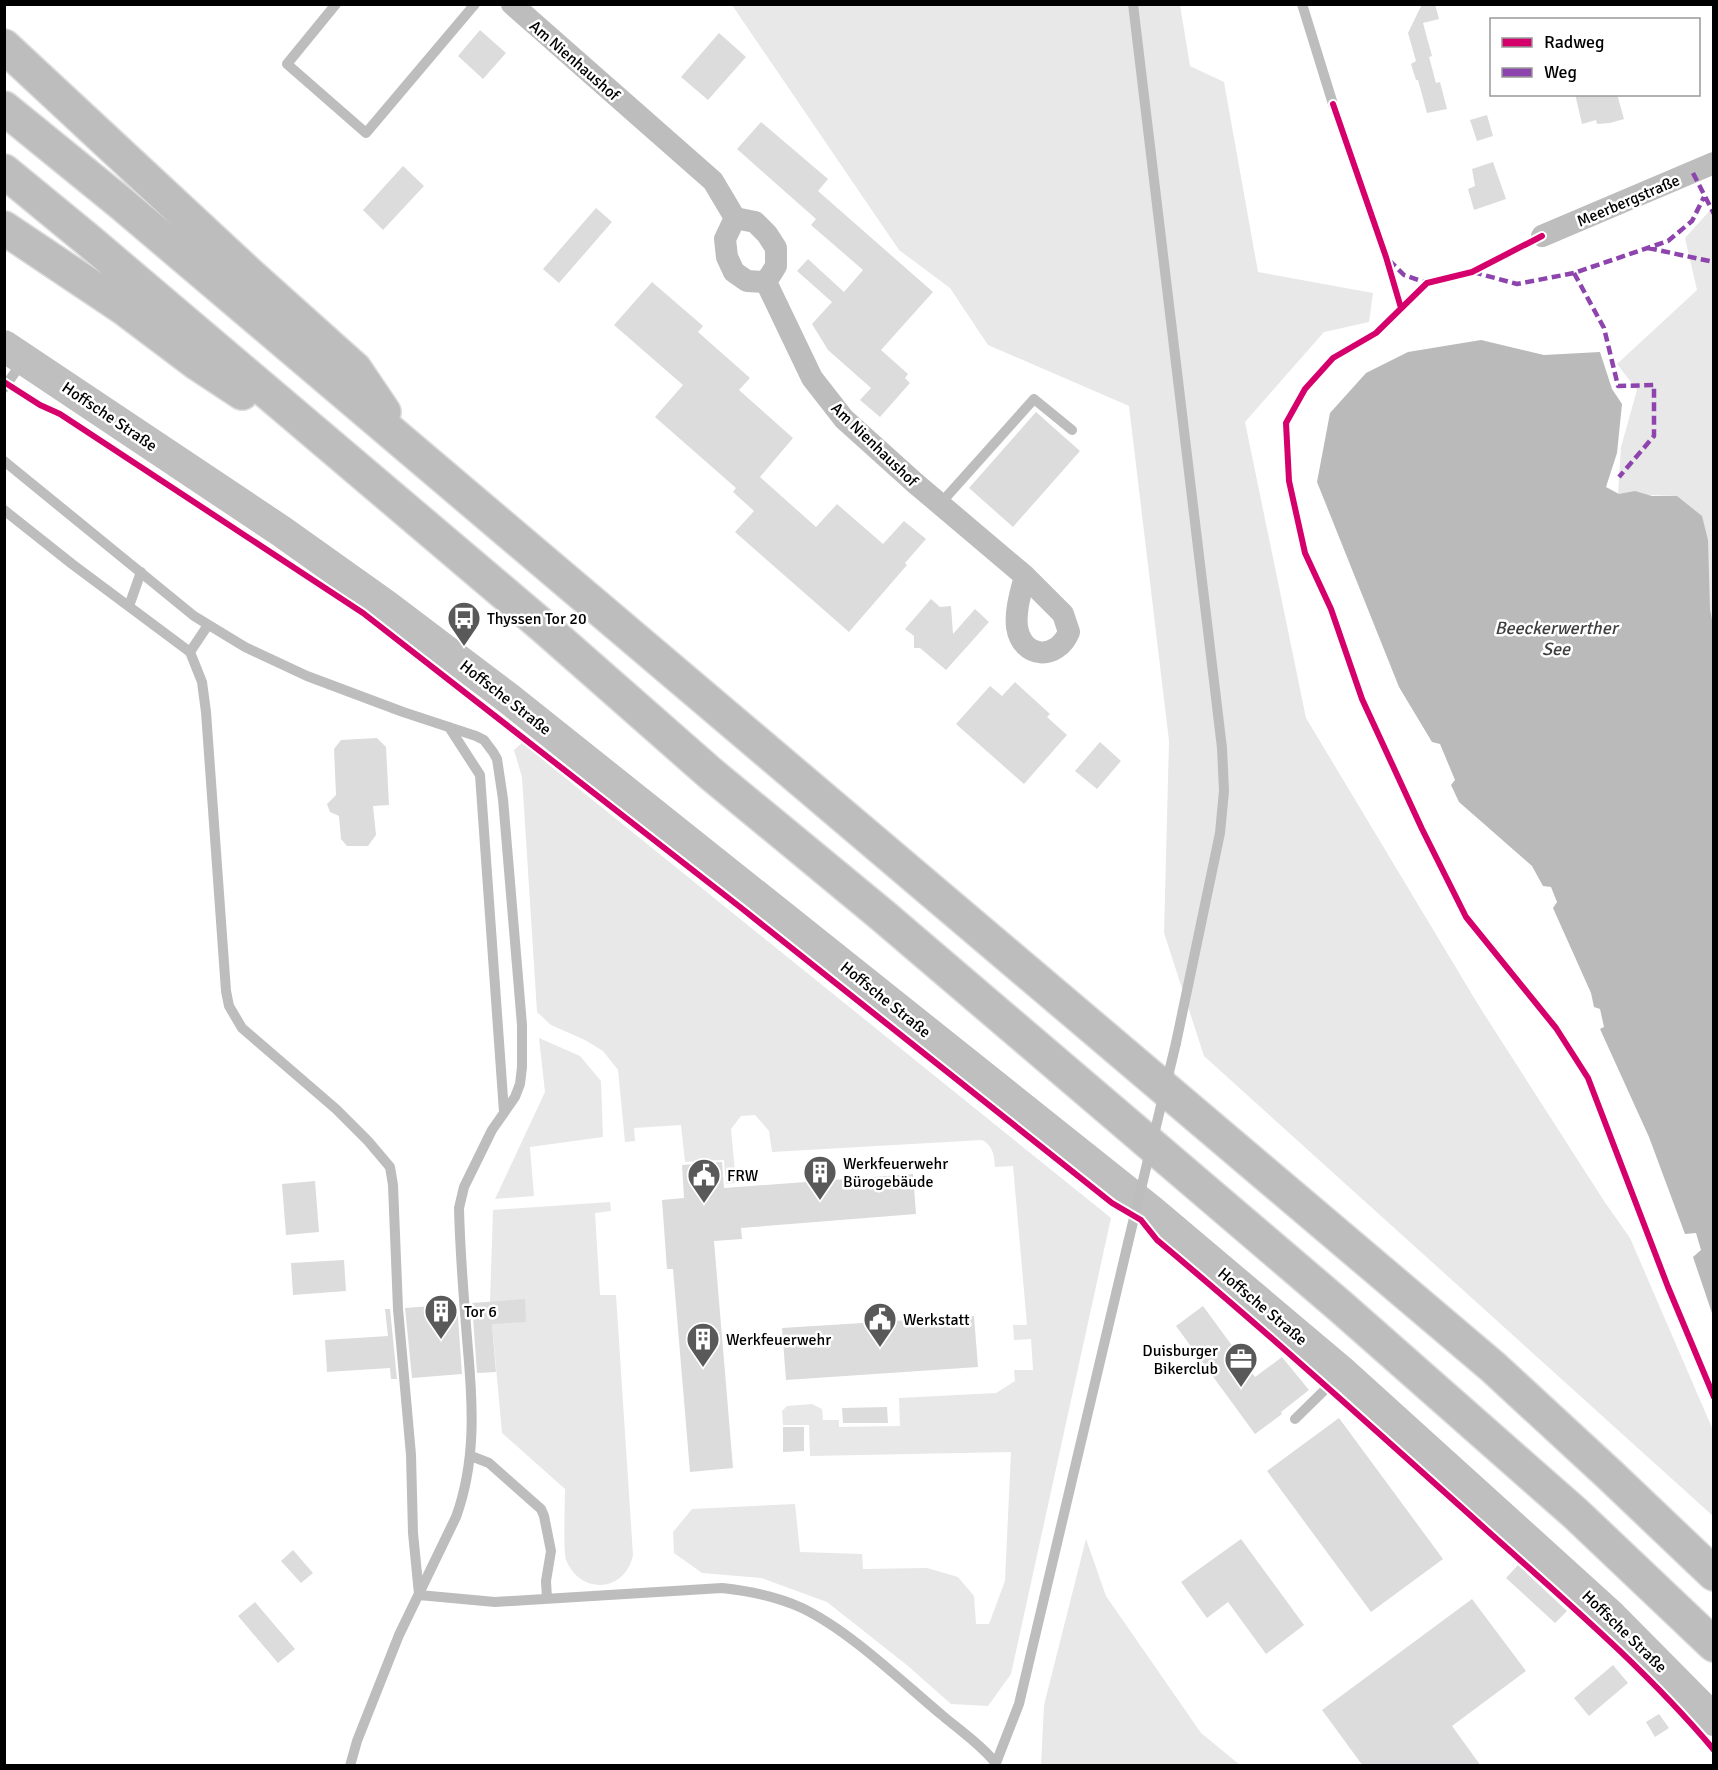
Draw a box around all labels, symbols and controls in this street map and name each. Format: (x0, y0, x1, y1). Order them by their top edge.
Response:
street label: Am Nienhaushof (525, 16, 624, 106)
legend (1490, 18, 1700, 96)
text: Radweg (1544, 31, 1605, 53)
text: Weg (1544, 61, 1577, 83)
street label: Meerbergstraße (1574, 170, 1683, 232)
street label: Hoffsche Straße (58, 378, 161, 456)
street label: Am Nienhaushof (827, 398, 922, 492)
bus stop icon: Thyssen Tor 20 (446, 600, 482, 647)
place label: Thyssen Tor 20 (487, 609, 587, 629)
water label: Beeckerwerther See (1495, 617, 1620, 660)
street label: Hoffsche Straße (456, 656, 555, 740)
street label: Hoffsche Straße (836, 957, 935, 1042)
building icon: Werkfeuerwehr Bürogebäude (802, 1154, 838, 1201)
place label: Werkfeuerwehr Bürogebäude (843, 1154, 948, 1192)
public building icon: FRW (686, 1157, 722, 1204)
place label: FRW (727, 1166, 759, 1186)
street label: Hoffsche Straße (1214, 1264, 1311, 1350)
building icon: Tor 6 (423, 1293, 459, 1340)
public building icon: Werkstatt (862, 1301, 898, 1348)
place label: Tor 6 (464, 1302, 497, 1322)
place label: Werkstatt (903, 1310, 970, 1330)
building icon: Werkfeuerwehr (685, 1321, 721, 1368)
place label: Werkfeuerwehr (726, 1330, 831, 1350)
place label: Duisburger Bikerclub (1142, 1341, 1218, 1379)
office icon: Duisburger Bikerclub (1223, 1341, 1259, 1388)
street label: Hoffsche Straße (1578, 1586, 1671, 1677)

